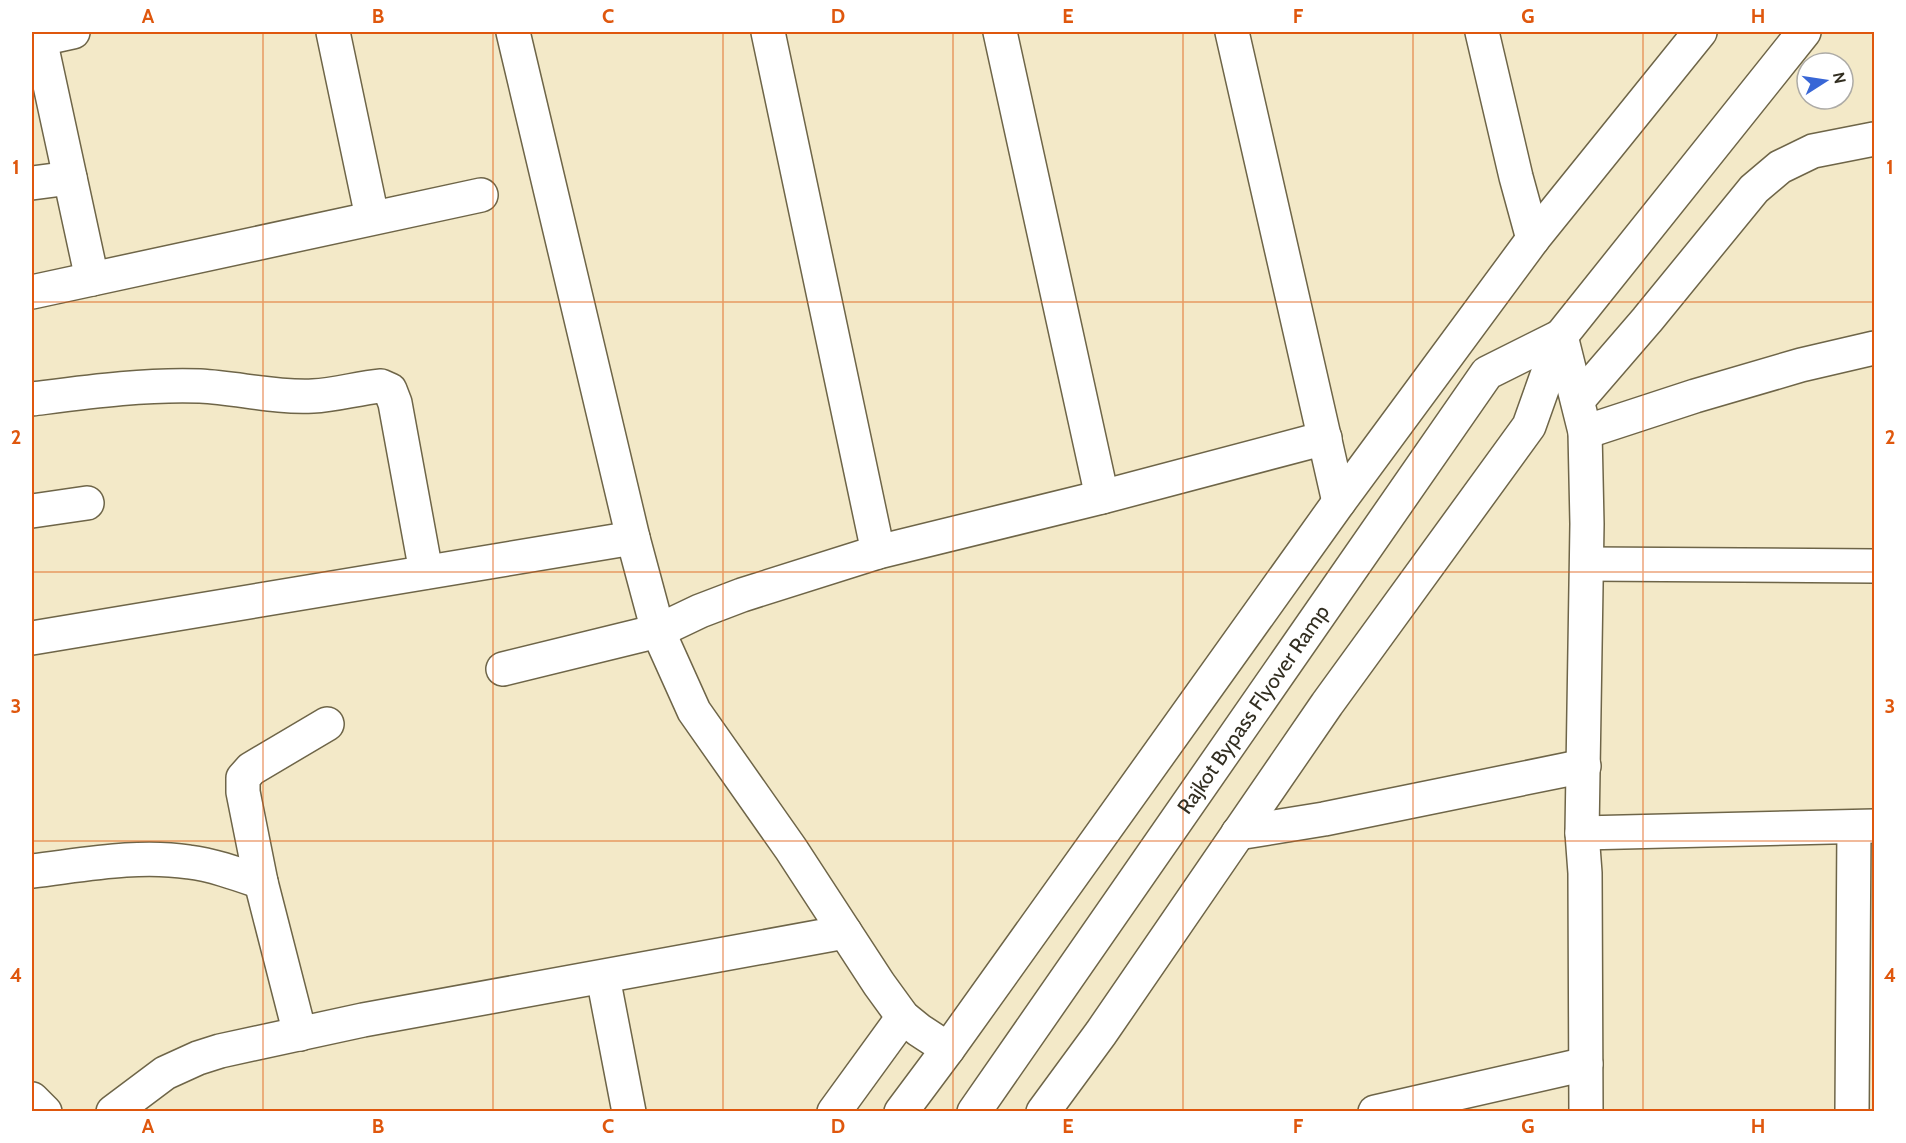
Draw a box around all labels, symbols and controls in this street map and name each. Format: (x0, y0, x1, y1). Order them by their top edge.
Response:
text: A (142, 4, 155, 28)
text: B (372, 4, 384, 28)
text: C (602, 4, 614, 28)
text: D (831, 4, 845, 28)
text: E (1062, 4, 1074, 28)
text: F (1293, 4, 1304, 28)
text: G (1521, 4, 1535, 28)
text: H (1751, 4, 1765, 28)
north arrow (1795, 51, 1855, 111)
text: N (1829, 70, 1850, 85)
text: 1 (12, 155, 20, 179)
text: 1 (1886, 155, 1894, 179)
text: 2 (11, 425, 21, 449)
text: 2 (1885, 425, 1895, 449)
street label: Rajkot Bypass Flyover Ramp (1172, 600, 1334, 818)
text: 3 (11, 694, 21, 718)
text: 3 (1885, 694, 1895, 718)
text: 4 (10, 963, 22, 987)
text: 4 (1884, 963, 1896, 987)
text: A (142, 1114, 155, 1138)
text: B (372, 1114, 384, 1138)
text: C (602, 1114, 614, 1138)
text: D (831, 1114, 845, 1138)
text: E (1062, 1114, 1074, 1138)
text: F (1293, 1114, 1304, 1138)
text: G (1521, 1114, 1535, 1138)
text: H (1751, 1114, 1765, 1138)

